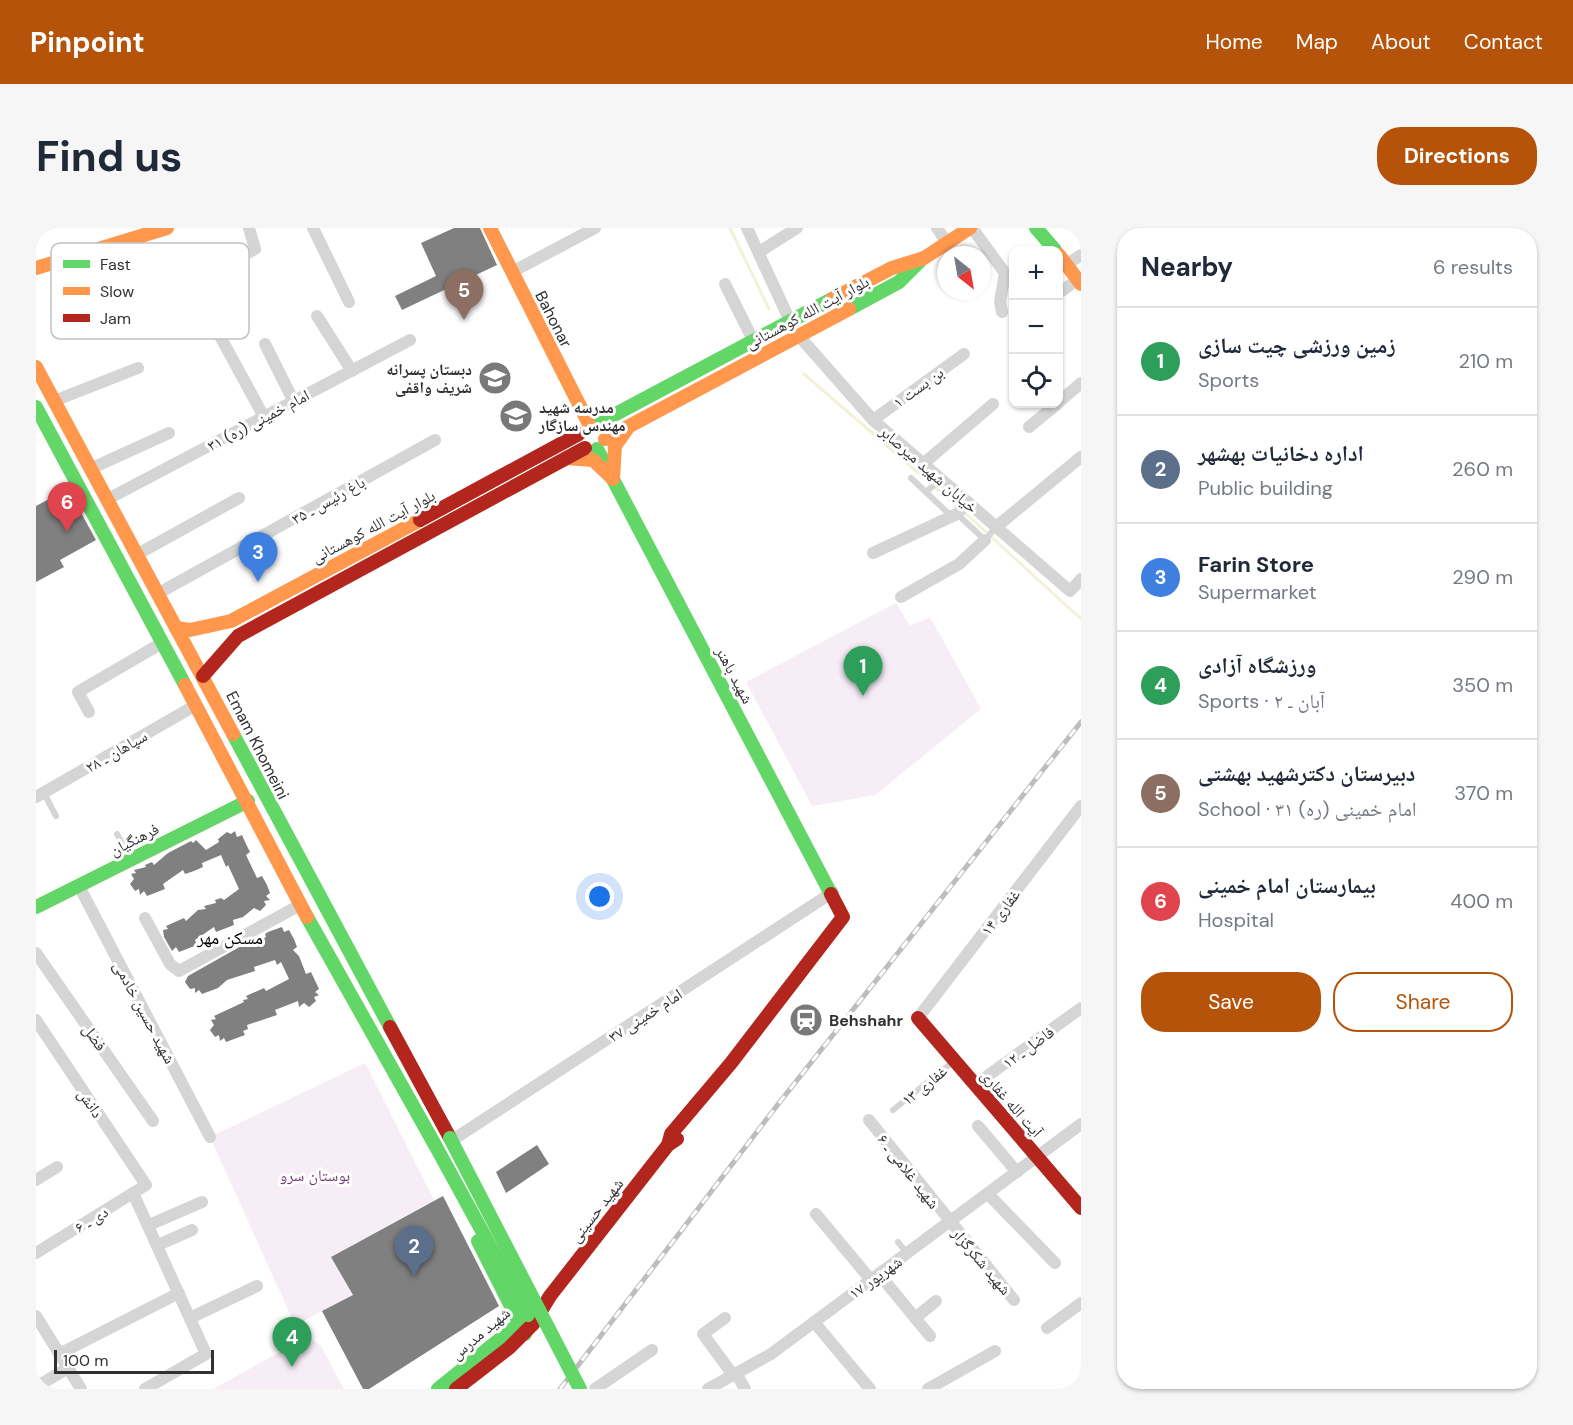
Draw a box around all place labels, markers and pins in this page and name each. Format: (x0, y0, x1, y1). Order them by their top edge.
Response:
pin: 5 (444, 270, 484, 320)
place label: دبستان پسرانه شریف واقفی (386, 359, 472, 398)
school or university icon: دبستان پسرانه شریف واقفی (477, 360, 513, 396)
place label: مدرسه شهید مهندس سازگار (538, 397, 626, 436)
school or university icon: مدرسه شهید مهندس سازگار (498, 398, 534, 434)
pin: 6 (48, 482, 87, 532)
pin: 3 (238, 532, 278, 582)
pin: 1 (844, 646, 882, 696)
station icon: Behshahr (788, 1002, 824, 1038)
place label: Behshahr (829, 1010, 903, 1031)
pin: 2 (394, 1226, 434, 1276)
pin: 4 (272, 1318, 312, 1367)

